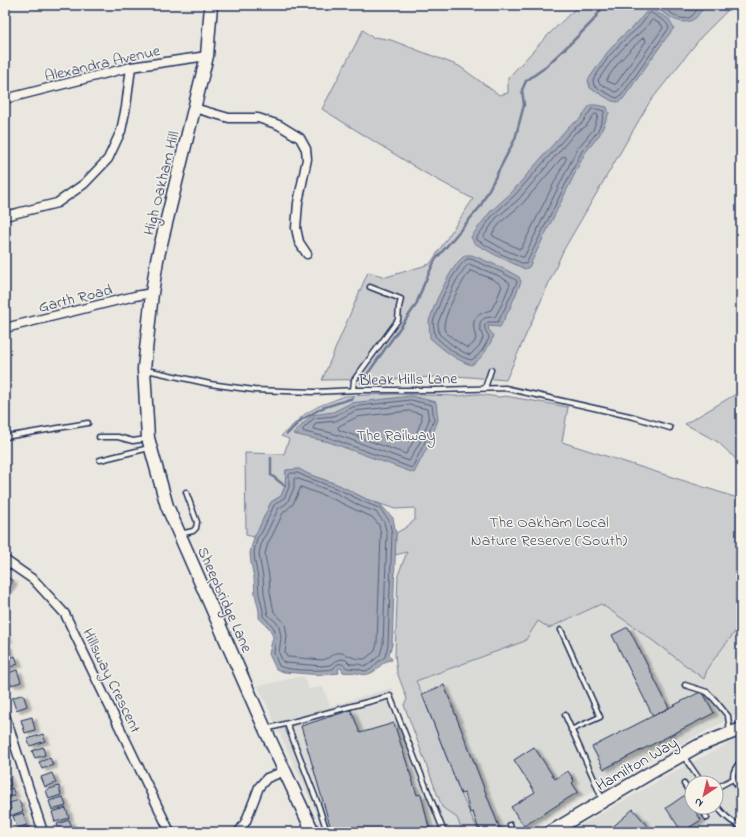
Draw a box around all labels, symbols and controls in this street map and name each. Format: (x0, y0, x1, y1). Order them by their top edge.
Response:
street label: Alexandra Avenue (42, 39, 163, 89)
street label: High Oakham Hill (137, 129, 187, 238)
street label: Garth Road (36, 278, 115, 320)
street label: Bleak Hills Lane (358, 367, 458, 393)
park label: The Railway (356, 424, 436, 448)
park label: The Oakham Local Nature Reserve (South) (471, 511, 627, 553)
street label: Sheepbridge Lane (190, 543, 259, 657)
street label: Hillsway Crescent (75, 624, 147, 738)
street label: Hamilton Way (591, 731, 683, 798)
north arrow (684, 775, 724, 815)
text: N (691, 794, 706, 811)

